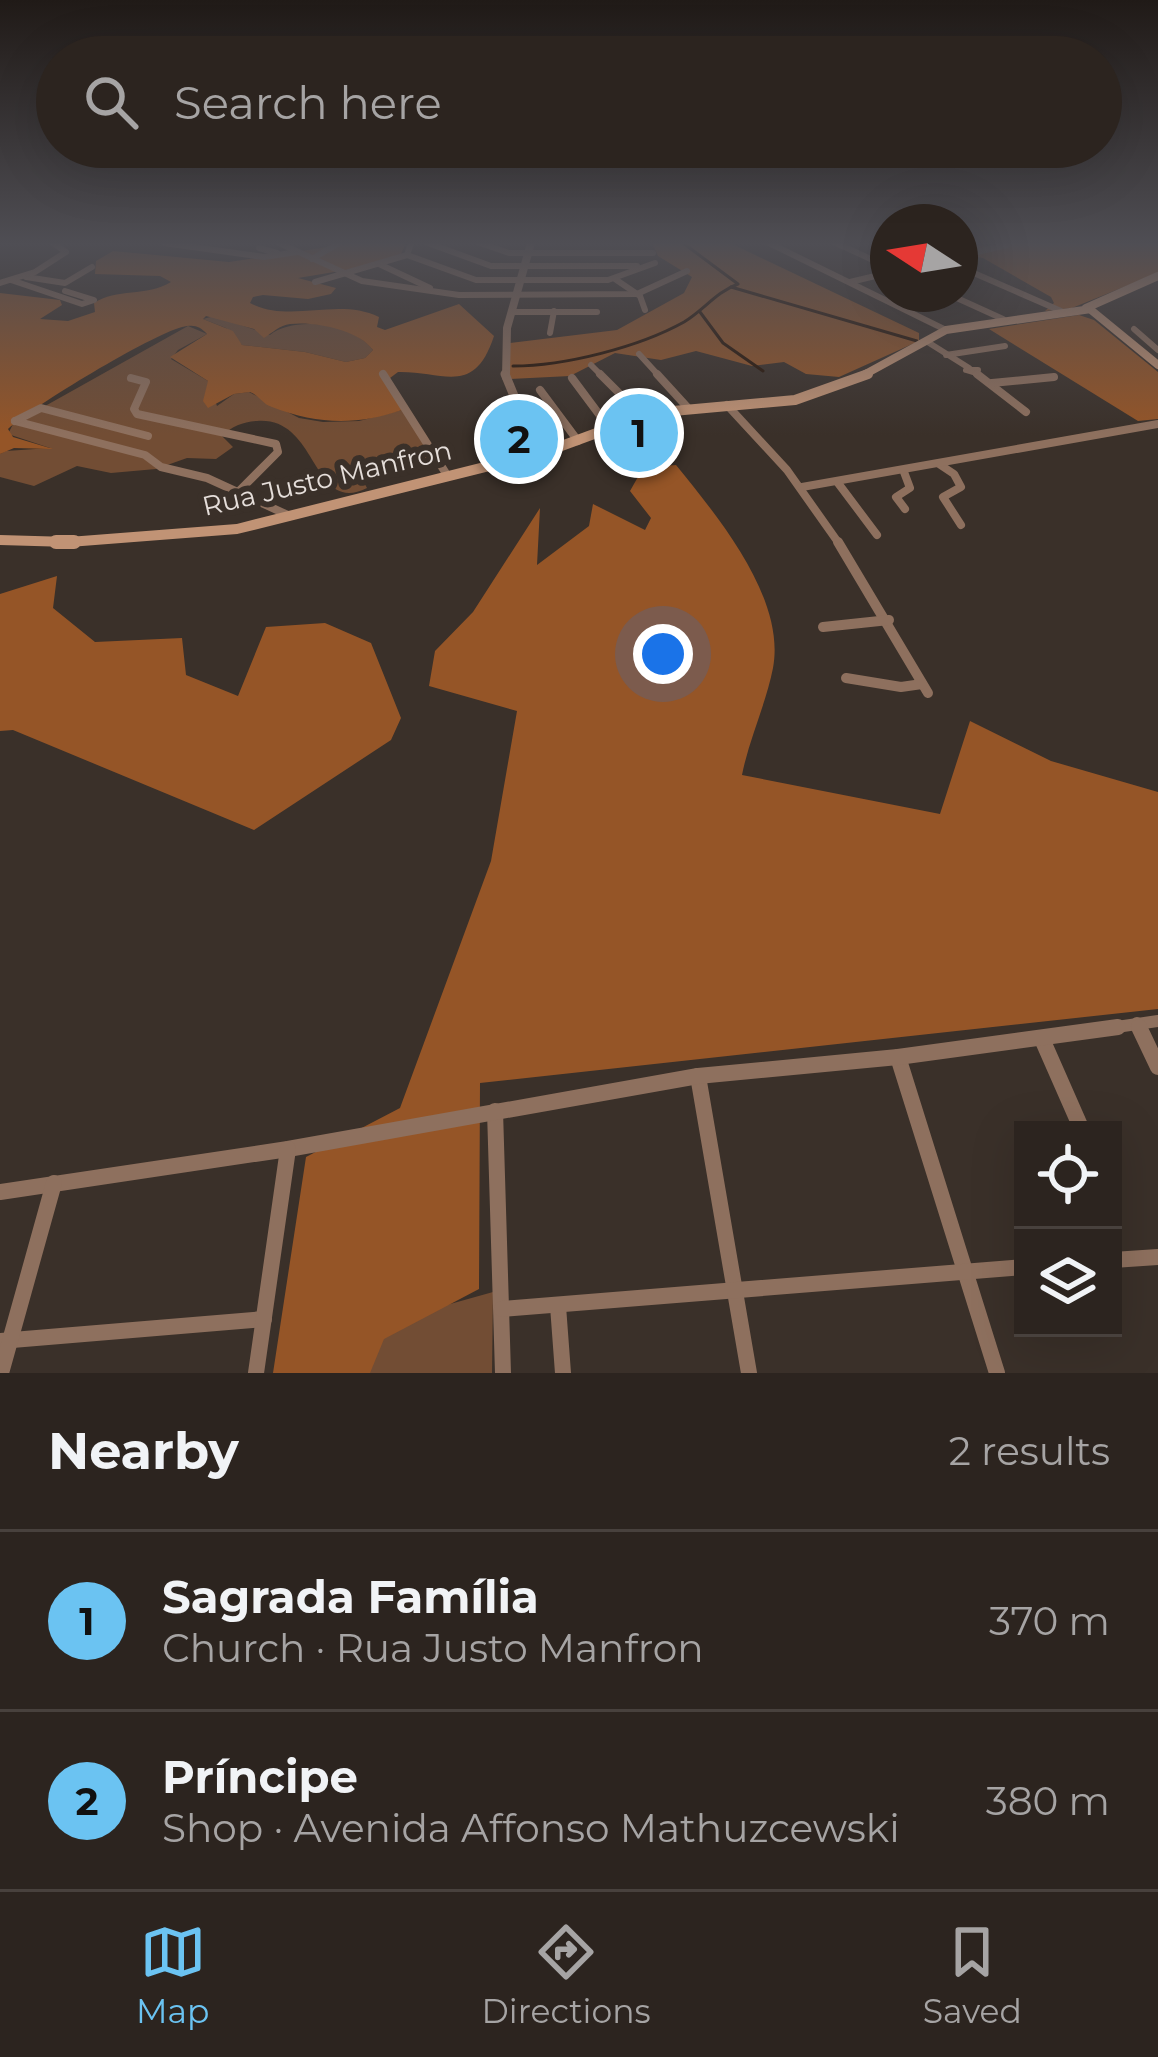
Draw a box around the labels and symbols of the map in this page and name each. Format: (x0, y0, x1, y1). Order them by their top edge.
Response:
north arrow (870, 204, 978, 312)
pin: 1 (600, 388, 678, 478)
pin: 2 (480, 394, 558, 484)
street label: Rua Justo Manfron (199, 433, 455, 523)
your location (633, 624, 693, 684)

